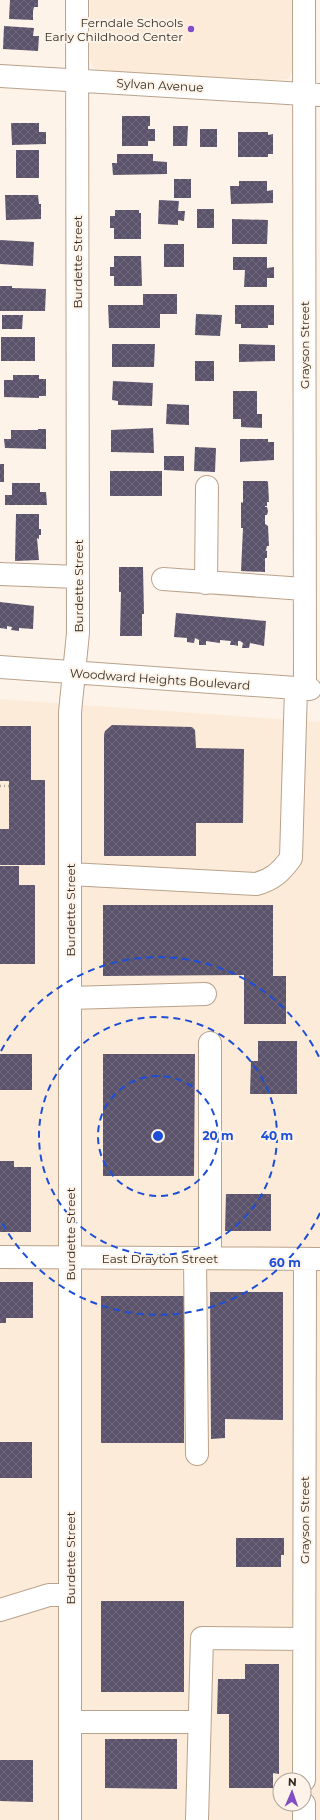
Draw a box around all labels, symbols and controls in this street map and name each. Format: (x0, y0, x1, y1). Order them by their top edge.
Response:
place label: Ferndale Schools Early Childhood Center (44, 15, 183, 44)
marker: Ferndale Schools Early Childhood Center (186, 24, 196, 34)
street label: Sylvan Avenue (116, 75, 204, 95)
street label: Burdette Street (70, 215, 85, 309)
street label: Grayson Street (297, 301, 312, 389)
street label: Burdette Street (71, 539, 86, 633)
street label: Woodward Heights Boulevard (69, 665, 251, 693)
street label: Burdette Street (63, 863, 78, 957)
text: 20 m (202, 1128, 234, 1143)
text: 40 m (261, 1128, 293, 1143)
centre of rings (151, 1129, 165, 1143)
street label: Burdette Street (63, 1187, 78, 1281)
street label: East Drayton Street (102, 1251, 218, 1266)
text: 60 m (269, 1255, 301, 1270)
street label: Grayson Street (297, 1476, 312, 1564)
street label: Burdette Street (63, 1511, 78, 1605)
north arrow (272, 1772, 312, 1812)
text: N (288, 1775, 297, 1789)

